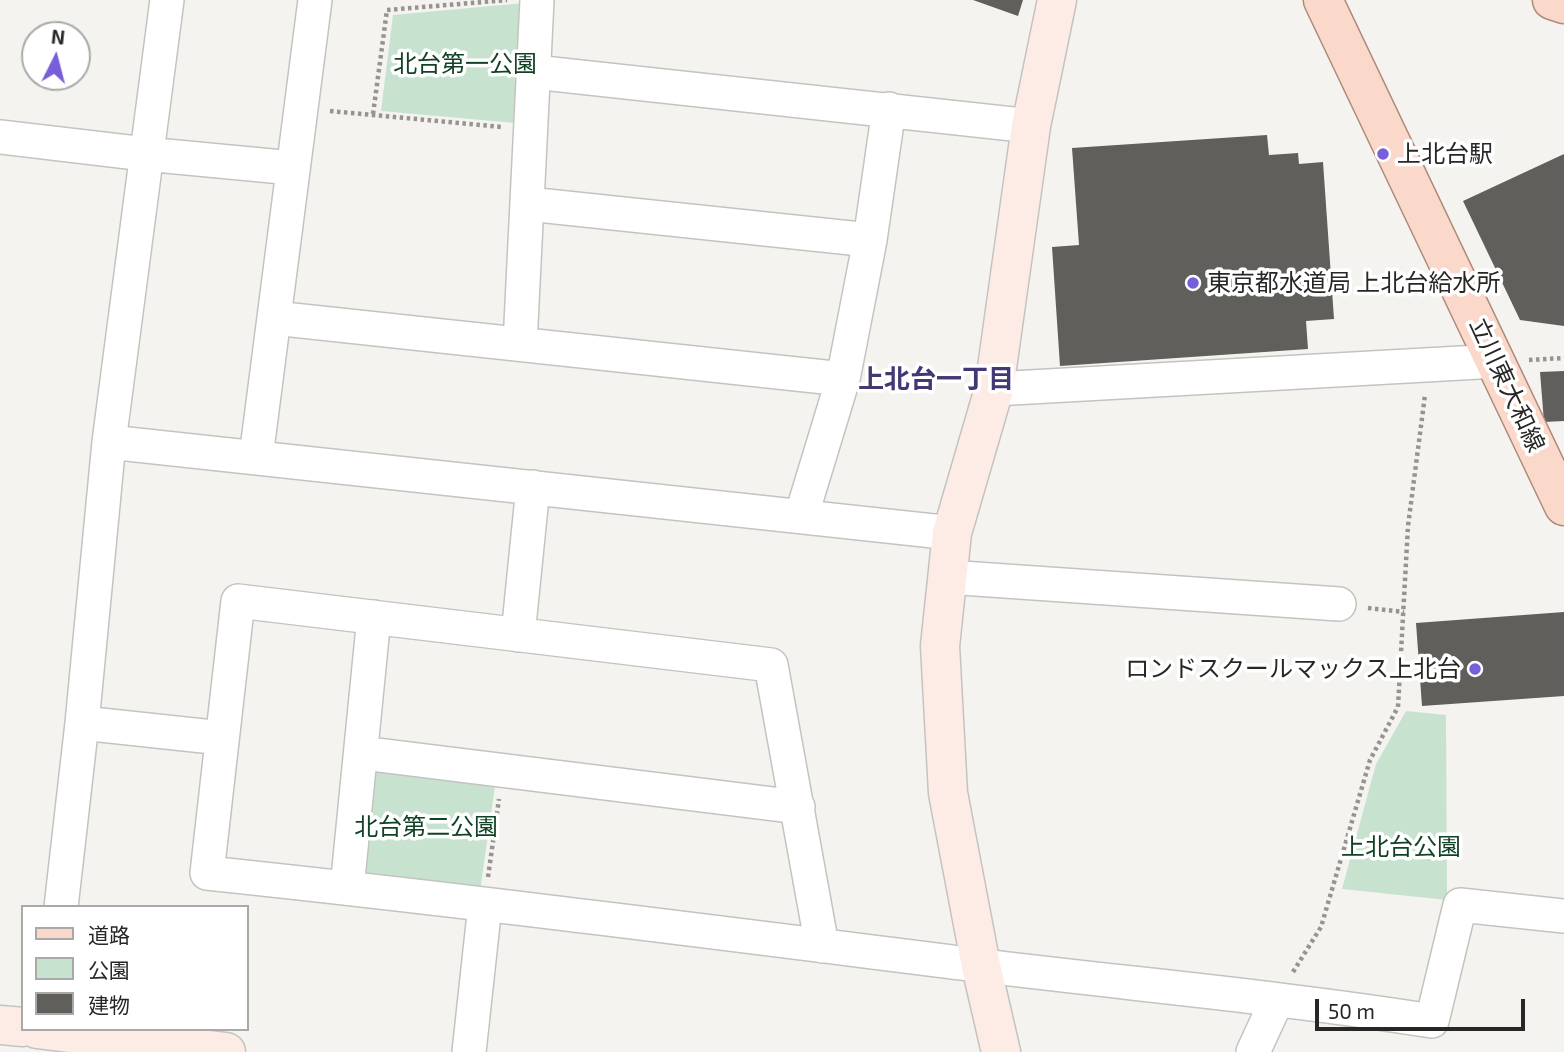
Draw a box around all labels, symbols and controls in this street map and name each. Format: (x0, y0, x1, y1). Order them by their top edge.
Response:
north arrow (21, 21, 91, 91)
text: N (50, 24, 66, 49)
park label: 北台第一公園 (393, 50, 537, 78)
place label: 上北台駅 (1397, 140, 1493, 168)
marker: 上北台駅 (1375, 146, 1391, 162)
place label: 東京都水道局 上北台給水所 (1207, 269, 1500, 297)
marker: 東京都水道局 上北台給水所 (1185, 275, 1201, 291)
street label: 立川東大和線 (1464, 314, 1550, 456)
district label: 上北台一丁目 (858, 363, 1014, 395)
place label: ロンドスクールマックス上北台 (1125, 655, 1461, 683)
marker: ロンドスクールマックス上北台 (1467, 661, 1483, 677)
park label: 北台第二公園 (354, 813, 498, 841)
park label: 上北台公園 (1341, 833, 1461, 861)
legend (21, 905, 248, 1031)
text: 道路 (88, 922, 130, 947)
text: 公園 (88, 957, 130, 982)
scale bar (1319, 986, 1529, 1030)
text: 建物 (88, 992, 130, 1017)
text: 50 m (1328, 998, 1375, 1023)

